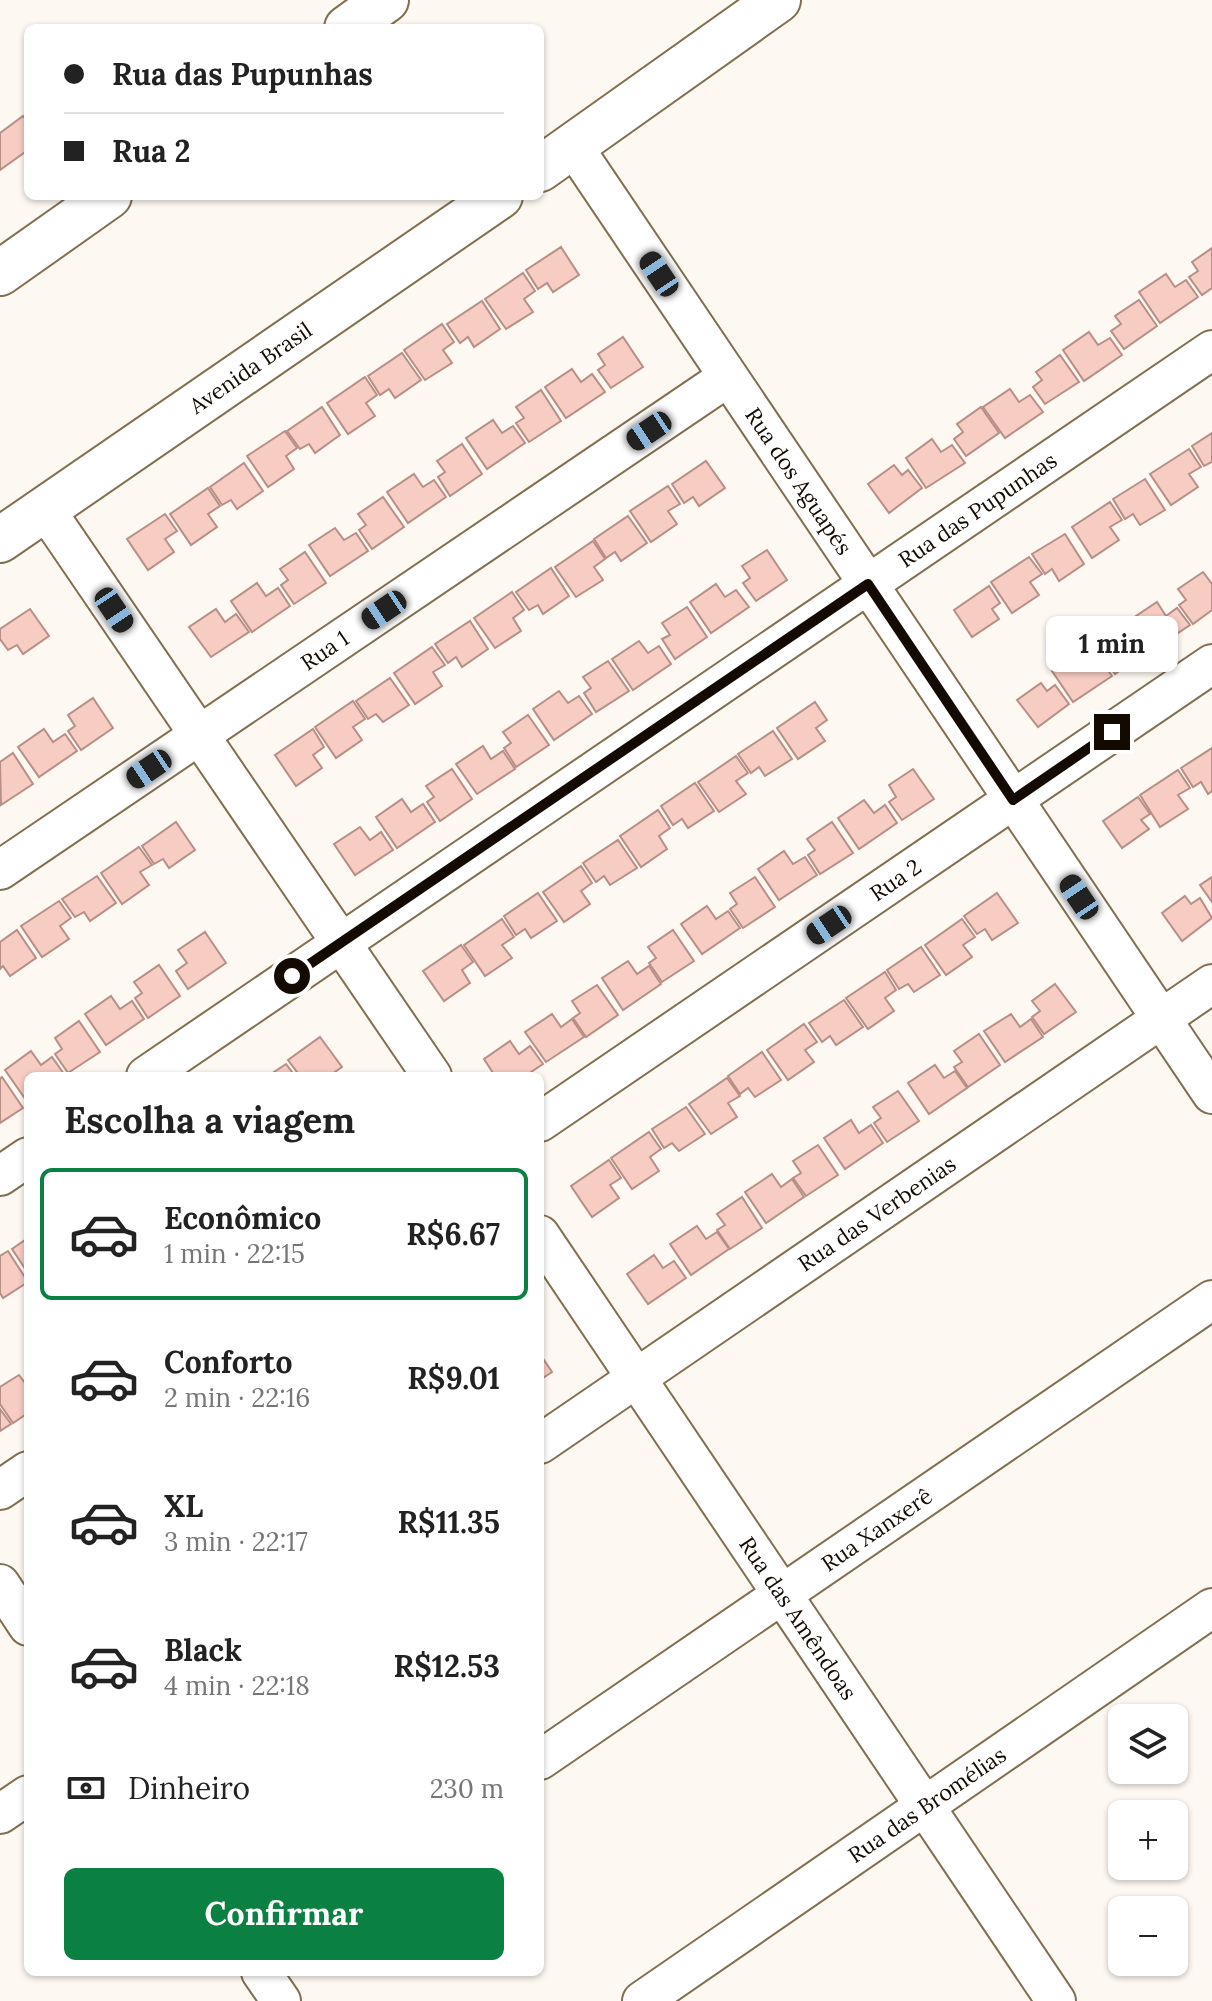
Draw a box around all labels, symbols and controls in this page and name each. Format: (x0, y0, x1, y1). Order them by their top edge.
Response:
text: Rua das Pupunhas (112, 55, 373, 93)
text: Rua 2 (112, 132, 191, 170)
car (636, 247, 682, 301)
street label: Avenida Brasil (183, 316, 317, 420)
street label: Rua dos Aguapés (739, 402, 858, 560)
car (622, 408, 676, 454)
street label: Rua das Pupunhas (893, 446, 1062, 573)
car (91, 583, 137, 637)
car (357, 587, 411, 633)
callout: 1 min (1046, 616, 1178, 672)
street label: Rua 1 (295, 624, 354, 676)
text: 1 min (1079, 627, 1145, 660)
route end (1094, 714, 1130, 750)
car (122, 746, 176, 792)
street label: Rua 2 (864, 853, 926, 907)
car (1056, 870, 1102, 924)
car (802, 902, 856, 948)
route start (274, 958, 310, 994)
text: Escolha a viagem (64, 1097, 355, 1143)
street label: Rua das Verbenias (792, 1150, 961, 1277)
icon: car (68, 1198, 140, 1270)
text: Econômico (164, 1199, 321, 1237)
text: R$6.67 (406, 1215, 500, 1253)
text: 1 min · 22:15 (164, 1237, 305, 1270)
icon: car (68, 1342, 140, 1414)
text: Conforto (164, 1343, 292, 1381)
text: R$9.01 (407, 1359, 500, 1397)
text: 2 min · 22:16 (164, 1381, 310, 1414)
street label: Rua Xanxerê (816, 1482, 938, 1577)
icon: car (68, 1486, 140, 1558)
text: XL (164, 1487, 203, 1525)
text: R$11.35 (397, 1503, 500, 1541)
text: 3 min · 22:17 (164, 1525, 308, 1558)
street label: Rua das Amêndoas (733, 1531, 863, 1705)
icon: car (68, 1630, 140, 1702)
text: Black (164, 1631, 242, 1669)
text: R$12.53 (394, 1647, 500, 1685)
text: 4 min · 22:18 (164, 1669, 310, 1702)
map controls (1108, 1704, 1188, 1976)
button: layers (1108, 1704, 1188, 1784)
street label: Rua das Bromélias (842, 1740, 1011, 1869)
icon: cash (64, 1766, 108, 1810)
text: Dinheiro (128, 1769, 250, 1807)
text: 230 m (430, 1772, 504, 1805)
button: + (1108, 1800, 1188, 1880)
button: Confirmar (64, 1868, 504, 1960)
button: − (1108, 1896, 1188, 1976)

